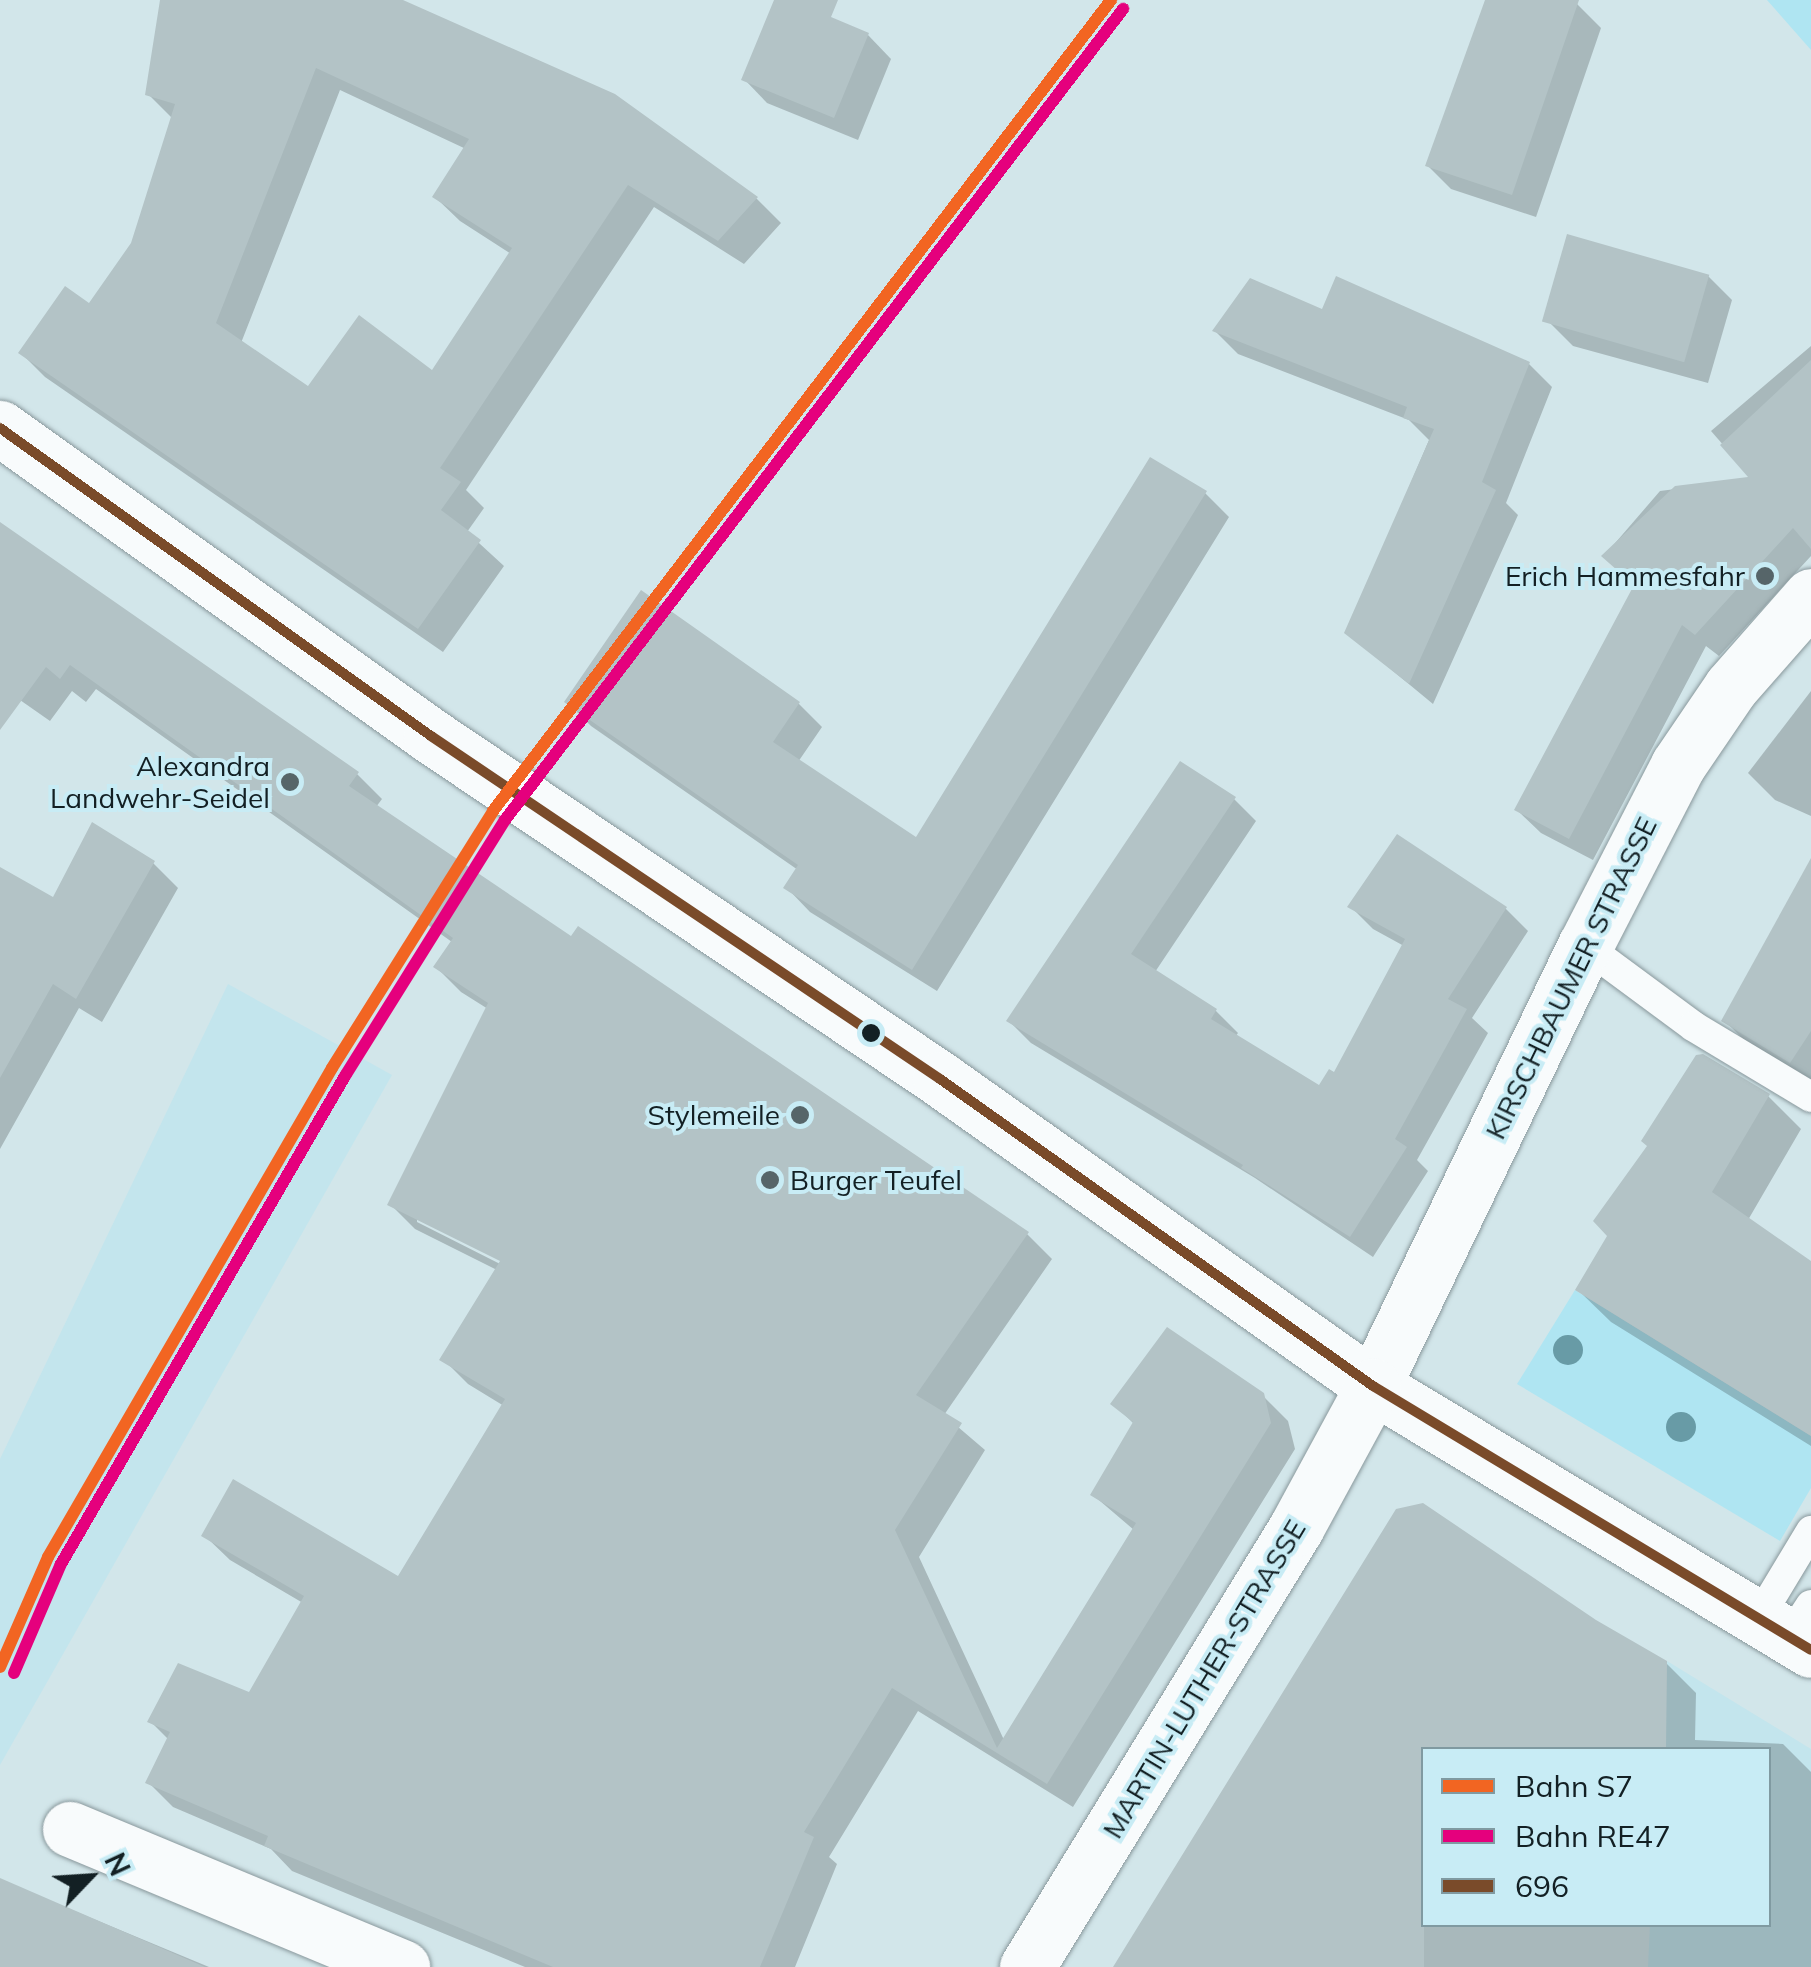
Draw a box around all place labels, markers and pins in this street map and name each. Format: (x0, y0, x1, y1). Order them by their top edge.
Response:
place label: Erich Hammesfahr (1505, 559, 1745, 593)
marker: Erich Hammesfahr (1754, 565, 1776, 587)
place label: Alexandra Landwehr-Seidel (50, 749, 270, 815)
marker: Alexandra Landwehr-Seidel (279, 771, 301, 793)
unlabelled marker (861, 1023, 881, 1043)
place label: Stylemeile (647, 1098, 780, 1132)
marker: Stylemeile (789, 1104, 811, 1126)
place label: Burger Teufel (790, 1163, 962, 1197)
marker: Burger Teufel (759, 1169, 781, 1191)

